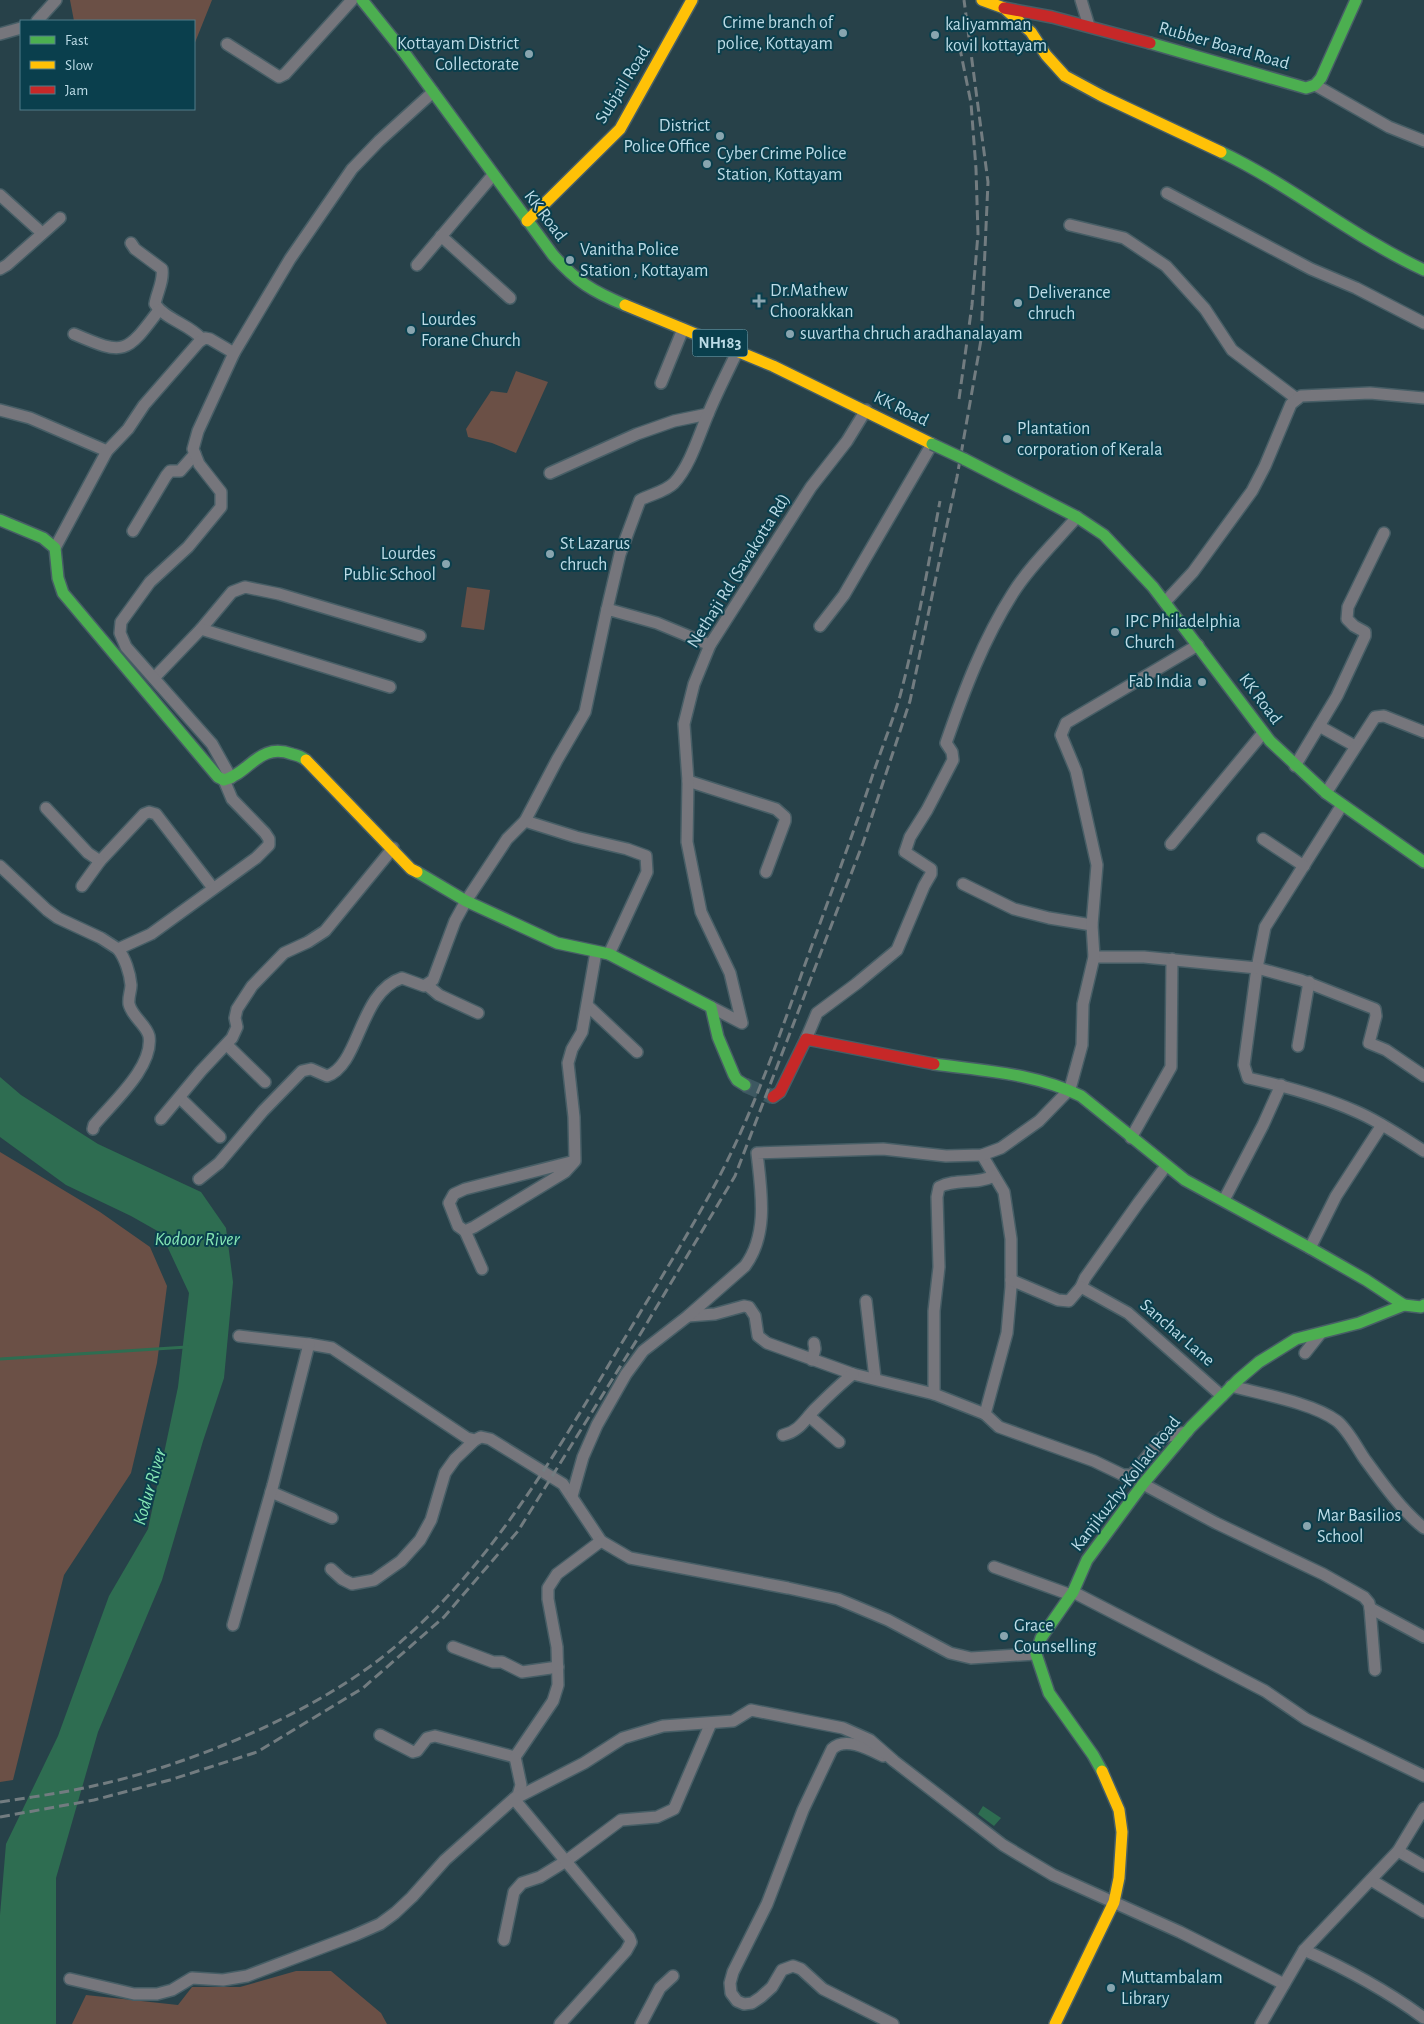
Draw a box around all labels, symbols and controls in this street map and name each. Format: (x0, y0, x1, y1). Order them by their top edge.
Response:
place label: Crime branch of police, Kottayam (717, 14, 835, 53)
place label: kaliyamman kovil kottayam (945, 16, 1047, 55)
street label: Rubber Board Road (1157, 19, 1291, 73)
legend (20, 20, 195, 110)
marker: Crime branch of police, Kottayam (837, 27, 849, 39)
marker: kaliyamman kovil kottayam (929, 29, 941, 41)
text: Fast (65, 33, 89, 48)
place label: Kottayam District Collectorate (397, 35, 519, 74)
street label: Subjail Road (592, 43, 654, 127)
marker: Kottayam District Collectorate (523, 48, 535, 60)
text: Slow (65, 58, 93, 73)
text: Jam (65, 83, 88, 98)
place label: District Police Office (623, 117, 710, 156)
marker: District Police Office (714, 130, 726, 142)
place label: Cyber Crime Police Station, Kottayam (717, 145, 847, 184)
marker: Cyber Crime Police Station, Kottayam (701, 158, 713, 170)
street label: KK Road (520, 187, 570, 245)
place label: Vanitha Police Station , Kottayam (580, 241, 708, 280)
marker: Vanitha Police Station , Kottayam (564, 254, 576, 266)
place label: Dr.Mathew Choorakkan (770, 282, 854, 321)
place label: Deliverance chruch (1028, 284, 1111, 323)
marker: Dr.Mathew Choorakkan (752, 294, 766, 308)
marker: Deliverance chruch (1012, 297, 1024, 309)
place label: Lourdes Forane Church (421, 311, 521, 350)
marker: Lourdes Forane Church (405, 324, 417, 336)
place label: suvartha chruch aradhanalayam (800, 325, 1023, 343)
marker: suvartha chruch aradhanalayam (784, 328, 796, 340)
road number: NH183 (692, 329, 748, 356)
street label: KK Road (871, 388, 931, 430)
place label: Plantation corporation of Kerala (1017, 420, 1163, 459)
marker: Plantation corporation of Kerala (1001, 433, 1013, 445)
street label: Nethaji Rd (Savakotta Rd) (684, 491, 794, 651)
place label: St Lazarus chruch (560, 535, 630, 574)
place label: Lourdes Public School (343, 545, 436, 584)
marker: St Lazarus chruch (544, 548, 556, 560)
marker: Lourdes Public School (440, 558, 452, 570)
place label: IPC Philadelphia Church (1125, 613, 1241, 652)
marker: IPC Philadelphia Church (1109, 626, 1121, 638)
street label: KK Road (1235, 670, 1285, 728)
place label: Fab India (1128, 673, 1192, 691)
marker: Fab India (1196, 676, 1208, 688)
water label: Kodoor River (154, 1230, 240, 1249)
street label: Sanchar Lane (1136, 1296, 1218, 1370)
street label: Kanjikuzhy-Kollad Road (1068, 1413, 1184, 1555)
water label: Kodur River (130, 1446, 170, 1527)
place label: Mar Basilios School (1317, 1507, 1401, 1546)
marker: Mar Basilios School (1301, 1520, 1313, 1532)
place label: Grace Counselling (1014, 1617, 1097, 1656)
marker: Grace Counselling (998, 1630, 1010, 1642)
place label: Muttambalam Library (1121, 1969, 1223, 2008)
marker: Muttambalam Library (1105, 1982, 1117, 1994)

